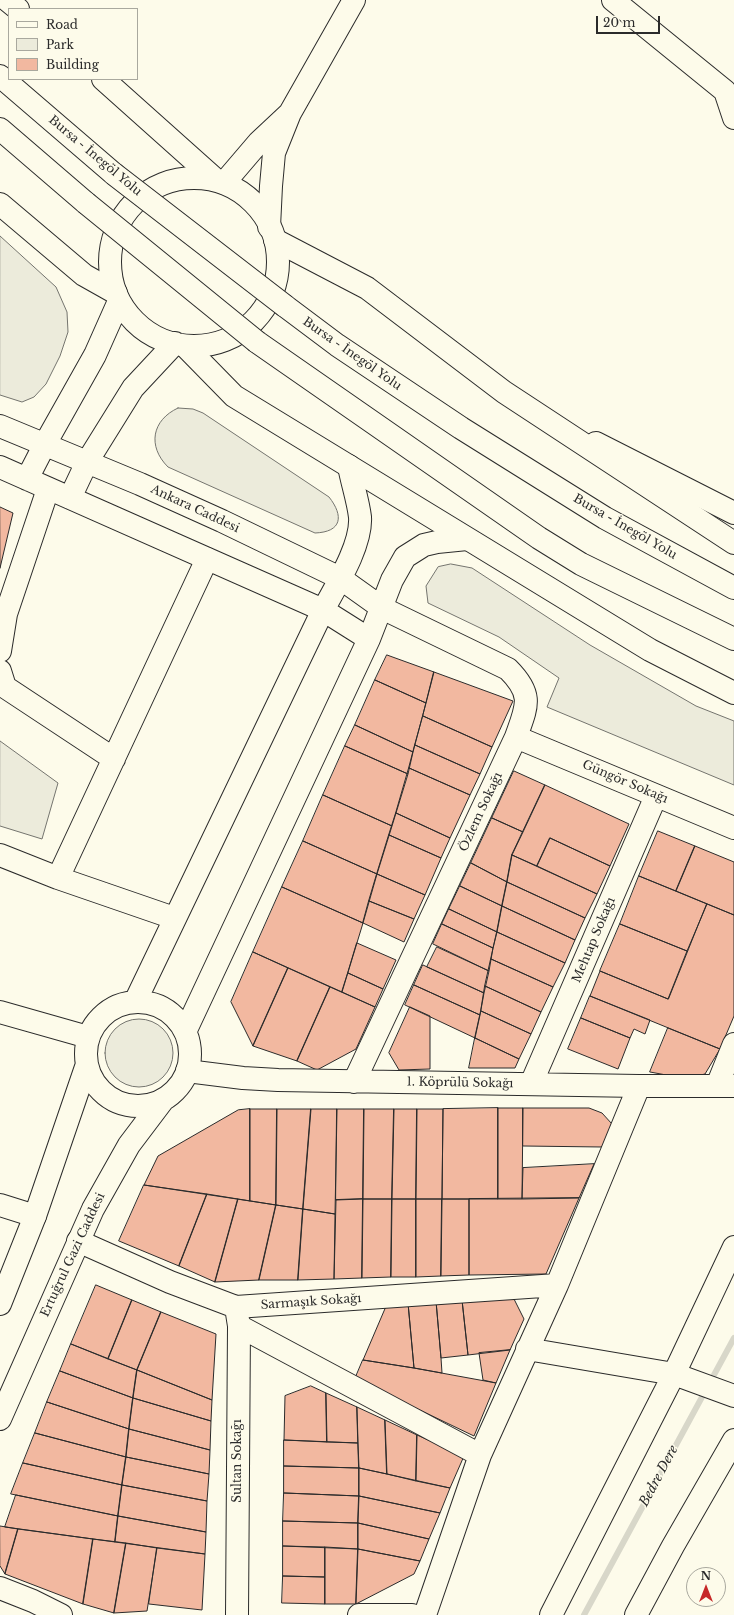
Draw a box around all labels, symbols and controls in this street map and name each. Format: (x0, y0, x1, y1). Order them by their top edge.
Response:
legend (8, 8, 138, 80)
scale bar (598, 8, 662, 34)
text: 20 m (603, 15, 635, 30)
text: Road (46, 17, 78, 32)
text: Park (46, 37, 74, 52)
text: Building (46, 57, 99, 72)
street label: Bursa - İnegöl Yolu (45, 113, 145, 199)
street label: Bursa - İnegöl Yolu (300, 314, 404, 394)
street label: Ankara Caddesi (148, 482, 242, 536)
street label: Bursa - İnegöl Yolu (571, 491, 679, 563)
street label: Güngör Sokağı (580, 757, 670, 807)
street label: Özlem Sokağı (456, 770, 506, 854)
street label: Mehtap Sokağı (569, 895, 619, 985)
street label: 1. Köprülü Sokağı (406, 1075, 514, 1091)
street label: Ertuğrul Gazi Caddesi (38, 1191, 108, 1319)
street label: Sarmaşık Sokağı (260, 1291, 362, 1313)
street label: Sultan Sokağı (231, 1419, 245, 1503)
water label: Bedre Dere (636, 1443, 682, 1509)
north arrow (686, 1567, 726, 1607)
text: N (701, 1569, 711, 1583)

